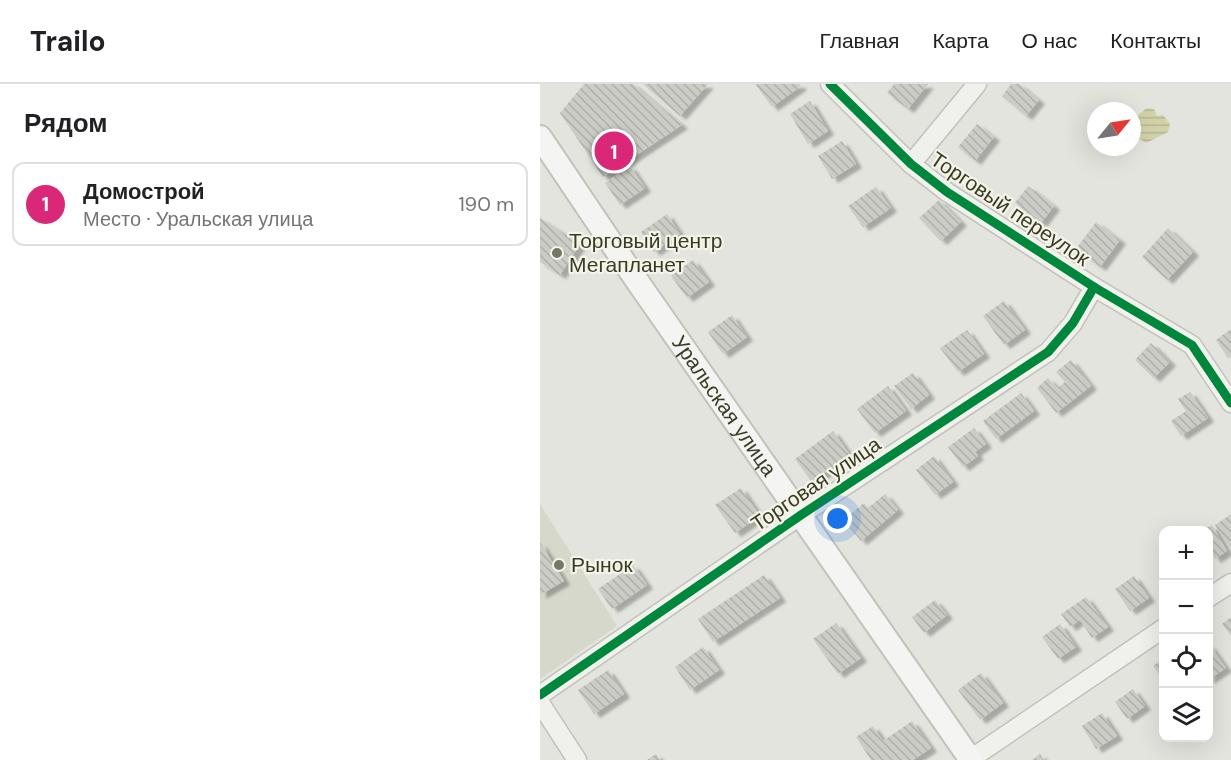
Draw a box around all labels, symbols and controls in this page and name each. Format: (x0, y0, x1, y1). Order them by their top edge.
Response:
text: Trailo (30, 23, 106, 60)
text: Главная (819, 27, 899, 55)
text: Карта (932, 27, 989, 55)
text: О нас (1022, 27, 1077, 55)
text: Контакты (1110, 27, 1201, 55)
north arrow (1087, 102, 1141, 156)
text: Рядом (24, 106, 107, 140)
pin: 1 (594, 128, 634, 174)
street label: Торговый переулок (925, 145, 1096, 273)
text: Домострой (83, 177, 205, 206)
text: 1 (42, 191, 49, 217)
text: 190 m (458, 191, 514, 217)
text: Место · Уральская улица (83, 206, 313, 232)
place label: Торговый центр Мегапланет (569, 227, 722, 279)
marker: Торговый центр Мегапланет (550, 246, 564, 260)
street label: Уральская улица (665, 330, 783, 482)
street label: Торговая улица (746, 430, 887, 538)
your location (823, 504, 852, 533)
map controls (1159, 526, 1213, 742)
button: + (1159, 526, 1213, 580)
place label: Рынок (571, 551, 633, 579)
marker: Рынок (552, 558, 566, 572)
button: − (1159, 580, 1213, 634)
button: locate (1159, 634, 1213, 688)
button: layers (1159, 688, 1213, 742)

